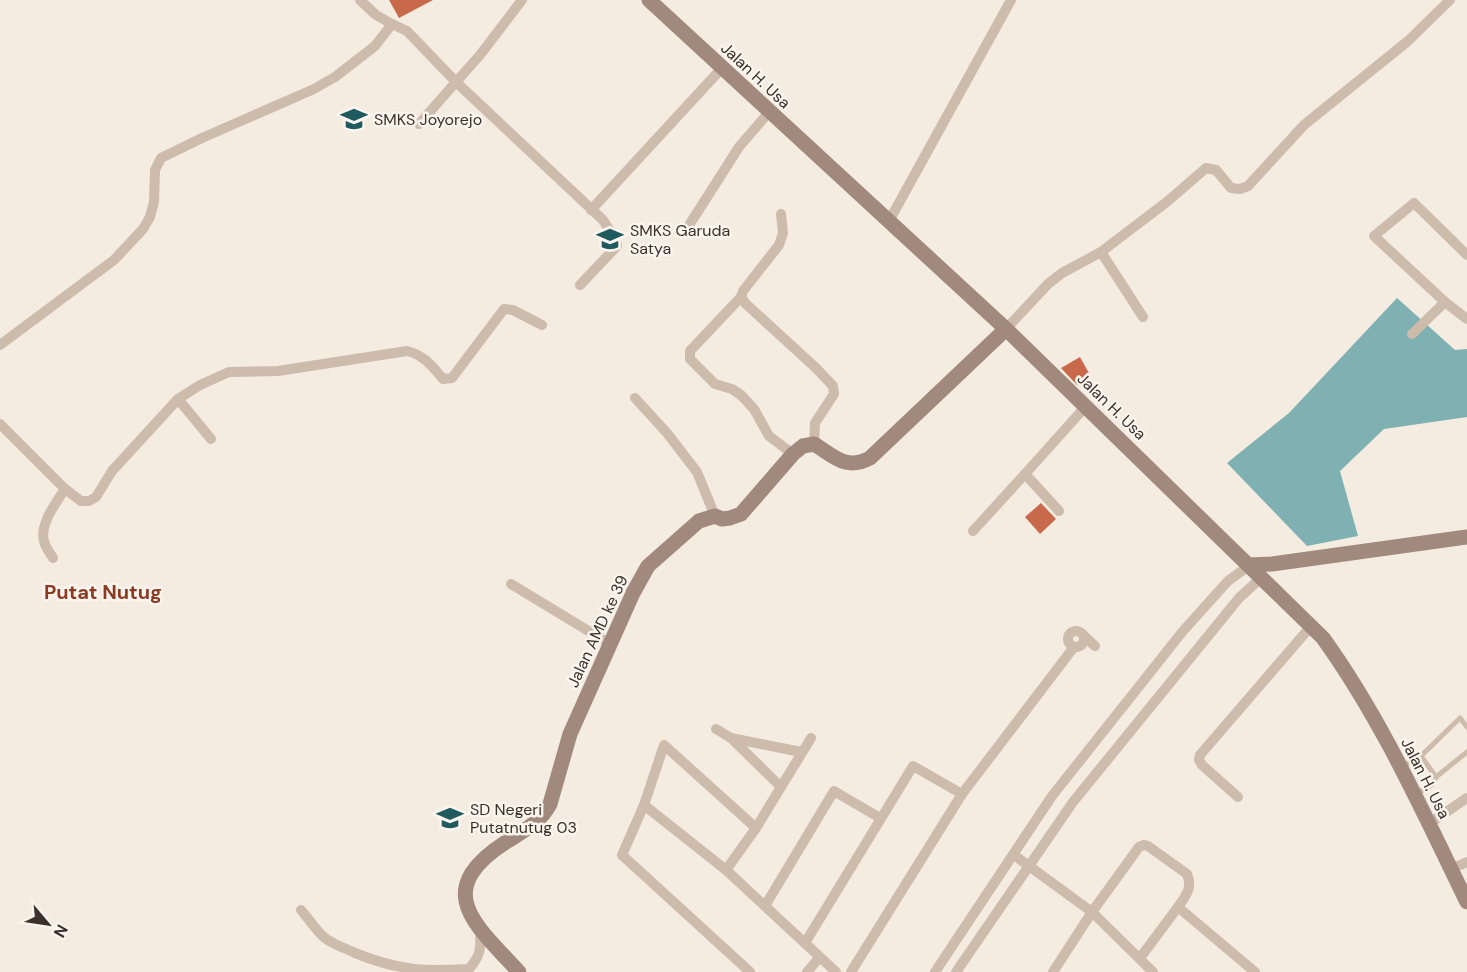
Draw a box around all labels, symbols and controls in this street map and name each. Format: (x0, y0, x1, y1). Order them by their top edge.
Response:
street label: Jalan H. Usa (716, 38, 795, 113)
school or university icon: SMKS Joyorejo (339, 104, 369, 134)
place label: SMKS Joyorejo (374, 109, 482, 130)
place label: SMKS Garuda Satya (630, 220, 730, 259)
school or university icon: SMKS Garuda Satya (595, 224, 625, 254)
street label: Jalan H. Usa (1073, 368, 1151, 444)
street label: Jalan AMD ke 39 (562, 572, 633, 691)
district label: Putat Nutug (44, 579, 162, 605)
street label: Jalan H. Usa (1396, 734, 1455, 822)
place label: SD Negeri Putatnutug 03 (470, 799, 577, 838)
school or university icon: SD Negeri Putatnutug 03 (435, 803, 465, 833)
north arrow (18, 894, 78, 954)
text: N (49, 921, 73, 941)

